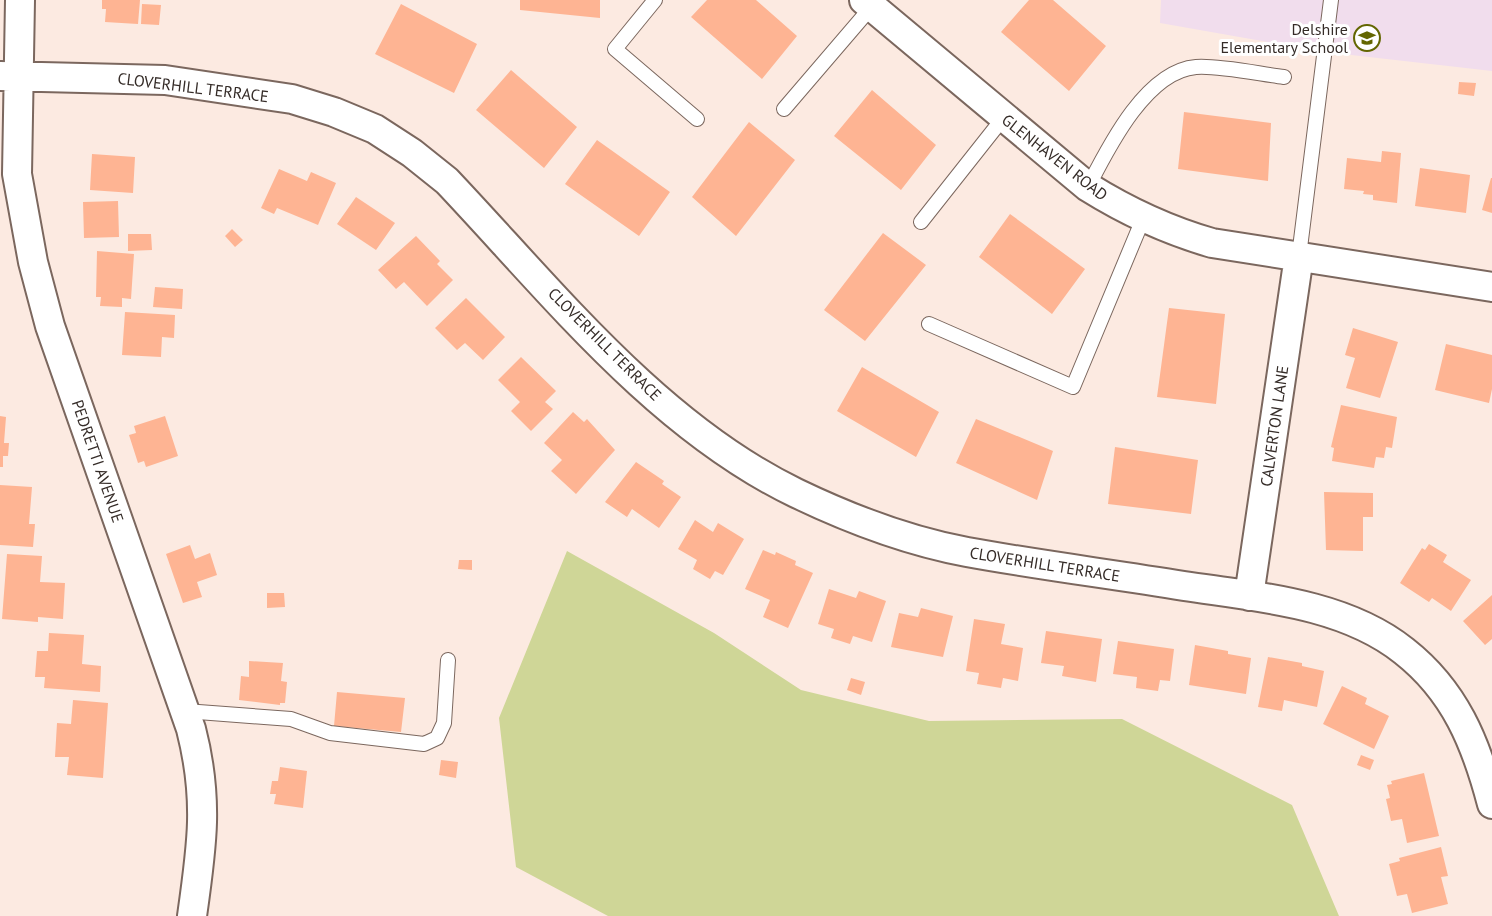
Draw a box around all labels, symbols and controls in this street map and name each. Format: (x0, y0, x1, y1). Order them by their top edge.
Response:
place label: Delshire Elementary School (1221, 19, 1348, 57)
school or university icon: Delshire Elementary School (1352, 23, 1382, 53)
street label: CLOVERHILL TERRACE (116, 68, 270, 106)
street label: GLENHAVEN ROAD (998, 110, 1112, 204)
street label: CLOVERHILL TERRACE (544, 283, 666, 405)
street label: CALVERTON LANE (1256, 364, 1292, 488)
street label: PEDRETTI AVENUE (68, 397, 128, 525)
street label: CLOVERHILL TERRACE (968, 542, 1122, 586)

